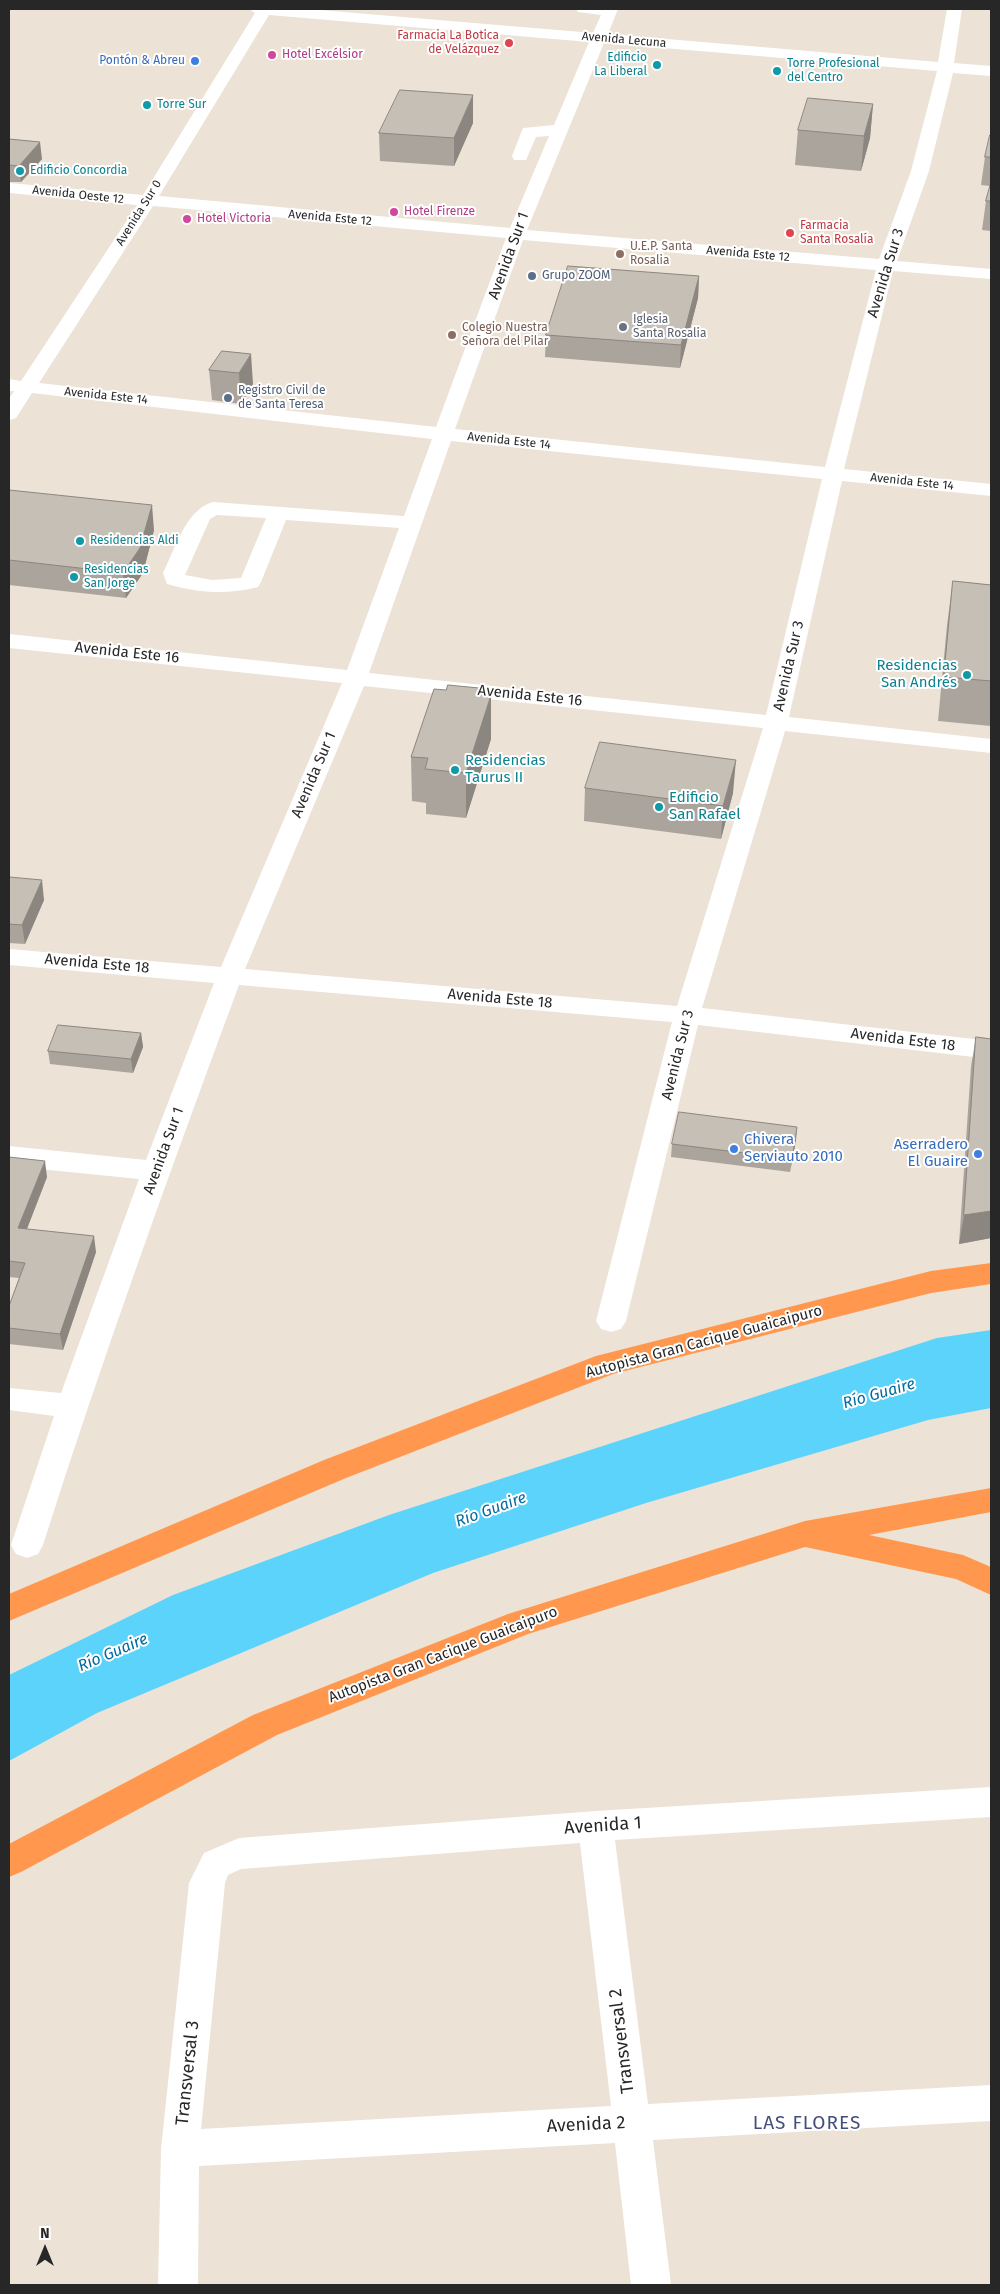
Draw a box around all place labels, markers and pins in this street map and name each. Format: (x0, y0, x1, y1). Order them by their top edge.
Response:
place label: Farmacia La Botica de Velázquez (397, 29, 499, 57)
marker: Farmacia La Botica de Velázquez (503, 37, 515, 49)
place label: Hotel Excélsior (282, 48, 363, 62)
marker: Hotel Excélsior (266, 49, 278, 61)
place label: Edificio La Liberal (594, 51, 647, 79)
place label: Pontón & Abreu (99, 54, 185, 68)
marker: Pontón & Abreu (189, 55, 201, 67)
place label: Torre Profesional del Centro (787, 57, 880, 85)
marker: Edificio La Liberal (651, 59, 663, 71)
marker: Torre Profesional del Centro (771, 65, 783, 77)
place label: Torre Sur (157, 98, 206, 112)
marker: Torre Sur (141, 99, 153, 111)
place label: Edificio Concordia (30, 164, 127, 178)
marker: Edificio Concordia (14, 165, 26, 177)
place label: Hotel Firenze (404, 205, 475, 219)
marker: Hotel Firenze (388, 206, 400, 218)
place label: Hotel Victoria (197, 212, 271, 226)
marker: Hotel Victoria (181, 213, 193, 225)
place label: Farmacia Santa Rosalía (800, 219, 873, 247)
marker: Farmacia Santa Rosalía (784, 227, 796, 239)
place label: U.E.P. Santa Rosalia (630, 240, 692, 268)
marker: U.E.P. Santa Rosalia (614, 248, 626, 260)
place label: Grupo ZOOM (542, 269, 610, 283)
marker: Grupo ZOOM (526, 270, 538, 282)
place label: Iglesia Santa Rosalia (633, 313, 706, 341)
place label: Colegio Nuestra Señora del Pilar (462, 321, 548, 349)
marker: Iglesia Santa Rosalia (617, 321, 629, 333)
marker: Colegio Nuestra Señora del Pilar (446, 329, 458, 341)
place label: Registro Civil de de Santa Teresa (238, 384, 325, 412)
marker: Registro Civil de de Santa Teresa (222, 392, 234, 404)
place label: Residencias Aldi (90, 534, 179, 548)
marker: Residencias Aldi (74, 535, 86, 547)
place label: Residencias San Jorge (84, 563, 148, 591)
marker: Residencias San Jorge (68, 571, 80, 583)
place label: Residencias San Andrés (876, 657, 957, 692)
marker: Residencias San Andrés (961, 669, 973, 681)
place label: Residencias Taurus II (465, 752, 546, 787)
marker: Residencias Taurus II (449, 764, 461, 776)
place label: Edificio San Rafael (669, 789, 741, 824)
marker: Edificio San Rafael (653, 801, 665, 813)
place label: Chivera Serviauto 2010 (744, 1131, 843, 1166)
place label: Aserradero El Guaire (894, 1136, 968, 1171)
marker: Chivera Serviauto 2010 (728, 1143, 740, 1155)
marker: Aserradero El Guaire (972, 1148, 984, 1160)

